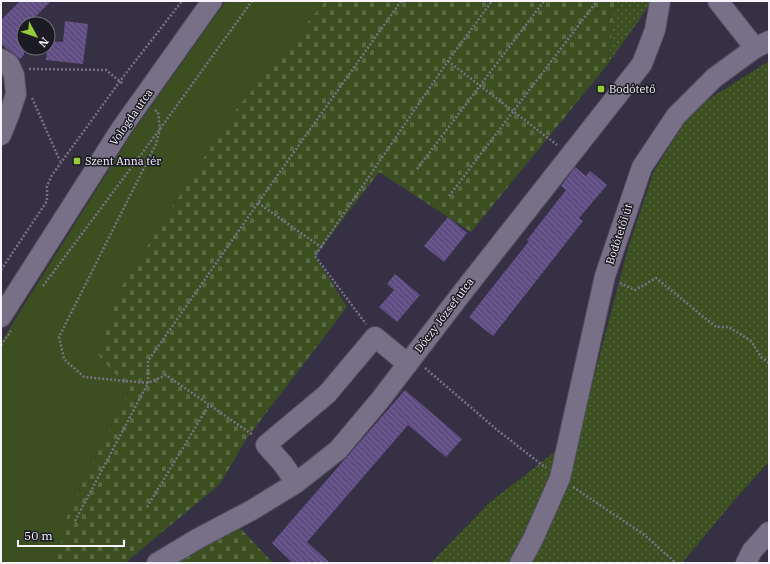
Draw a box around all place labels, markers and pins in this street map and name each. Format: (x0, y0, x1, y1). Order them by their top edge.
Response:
place label: Bodótető (609, 82, 655, 96)
marker: Bodótető (596, 84, 606, 94)
place label: Szent Anna tér (85, 154, 161, 168)
marker: Szent Anna tér (72, 156, 82, 166)

